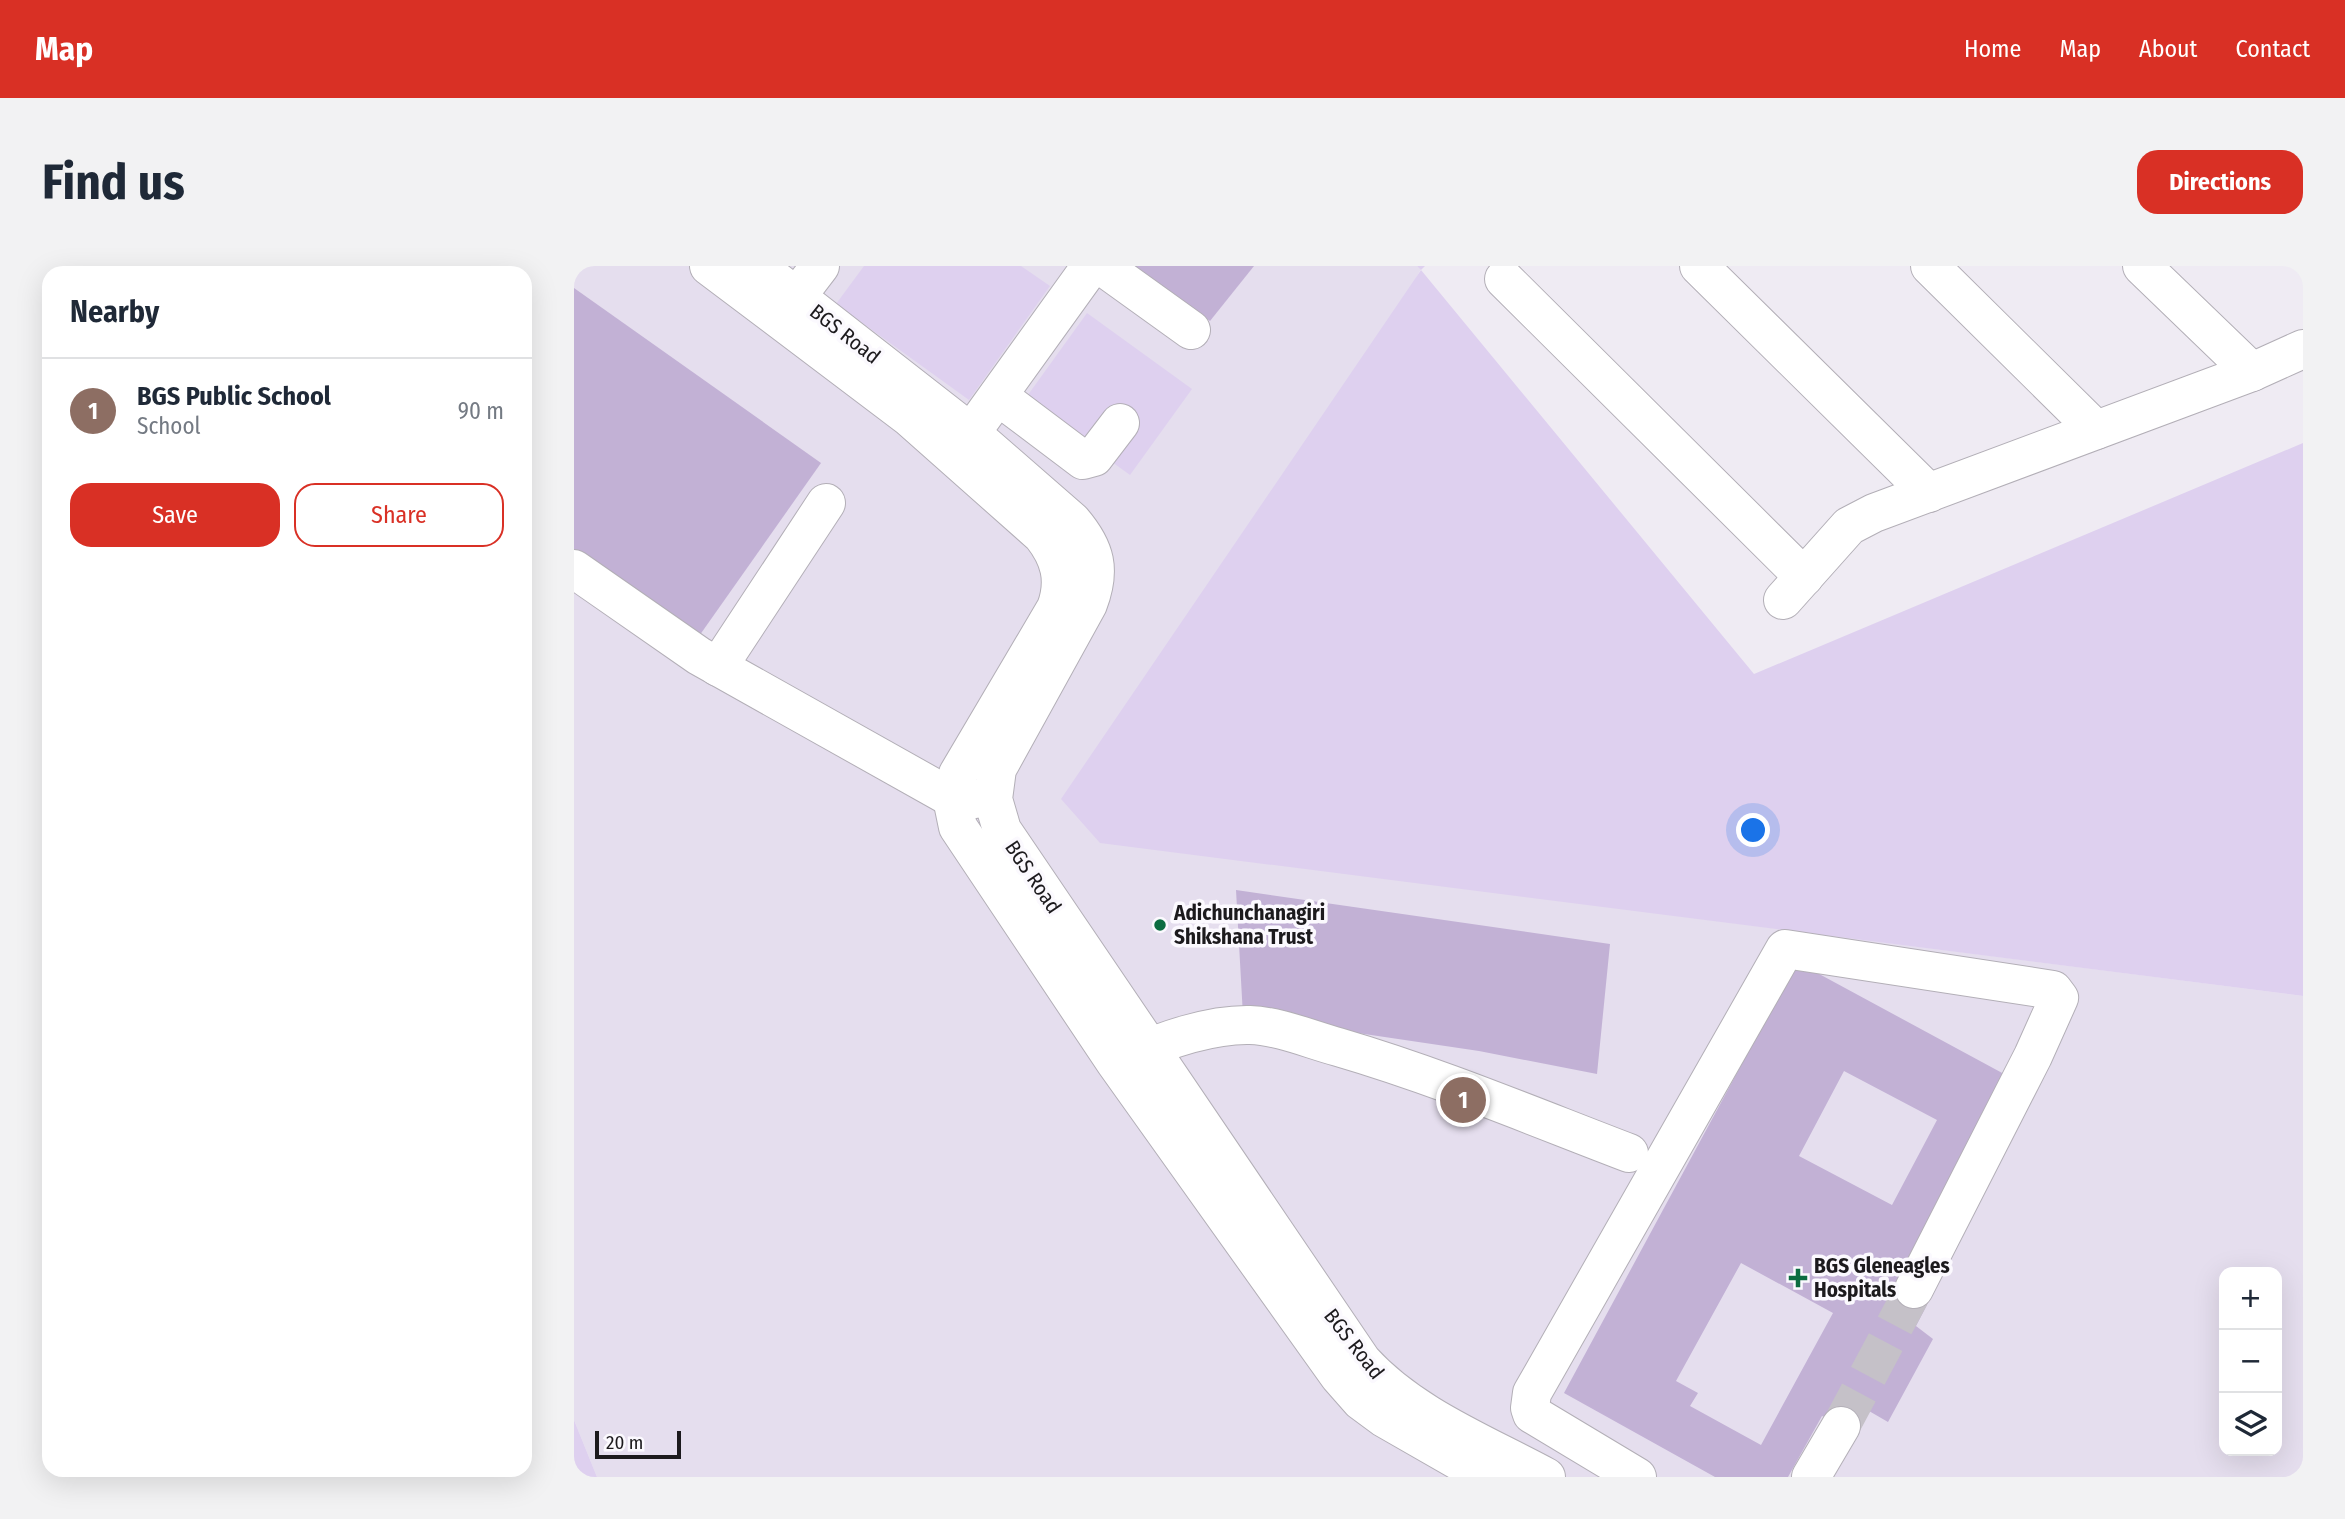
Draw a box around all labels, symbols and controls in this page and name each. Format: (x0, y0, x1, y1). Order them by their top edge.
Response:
text: Map (35, 29, 93, 69)
text: Home (1964, 35, 2021, 63)
text: Map (2059, 35, 2101, 63)
text: About (2139, 35, 2197, 63)
text: Contact (2235, 35, 2310, 63)
button: Directions (2137, 150, 2303, 214)
text: Find us (42, 153, 185, 212)
text: Nearby (70, 294, 159, 330)
street label: BGS Road (805, 298, 885, 370)
text: BGS Public School (137, 381, 331, 412)
text: 1 (88, 397, 98, 425)
text: 90 m (458, 397, 504, 425)
text: School (137, 412, 201, 440)
button: Save (70, 483, 280, 547)
button: Share (294, 483, 504, 547)
your location (1736, 813, 1770, 847)
street label: BGS Road (999, 836, 1067, 918)
place label: Adichunchanagiri Shikshana Trust (1173, 900, 1325, 950)
marker: Adichunchanagiri Shikshana Trust (1152, 917, 1168, 933)
pin: 1 (1440, 1074, 1486, 1126)
place label: BGS Gleneagles Hospitals (1814, 1253, 1950, 1303)
map controls (2219, 1267, 2282, 1456)
button: + (2219, 1267, 2282, 1330)
marker: BGS Gleneagles Hospitals (1788, 1268, 1808, 1288)
street label: BGS Road (1318, 1304, 1390, 1384)
button: − (2219, 1330, 2282, 1393)
button: layers (2219, 1393, 2282, 1456)
scale bar (595, 1428, 681, 1460)
text: 20 m (606, 1431, 643, 1454)

